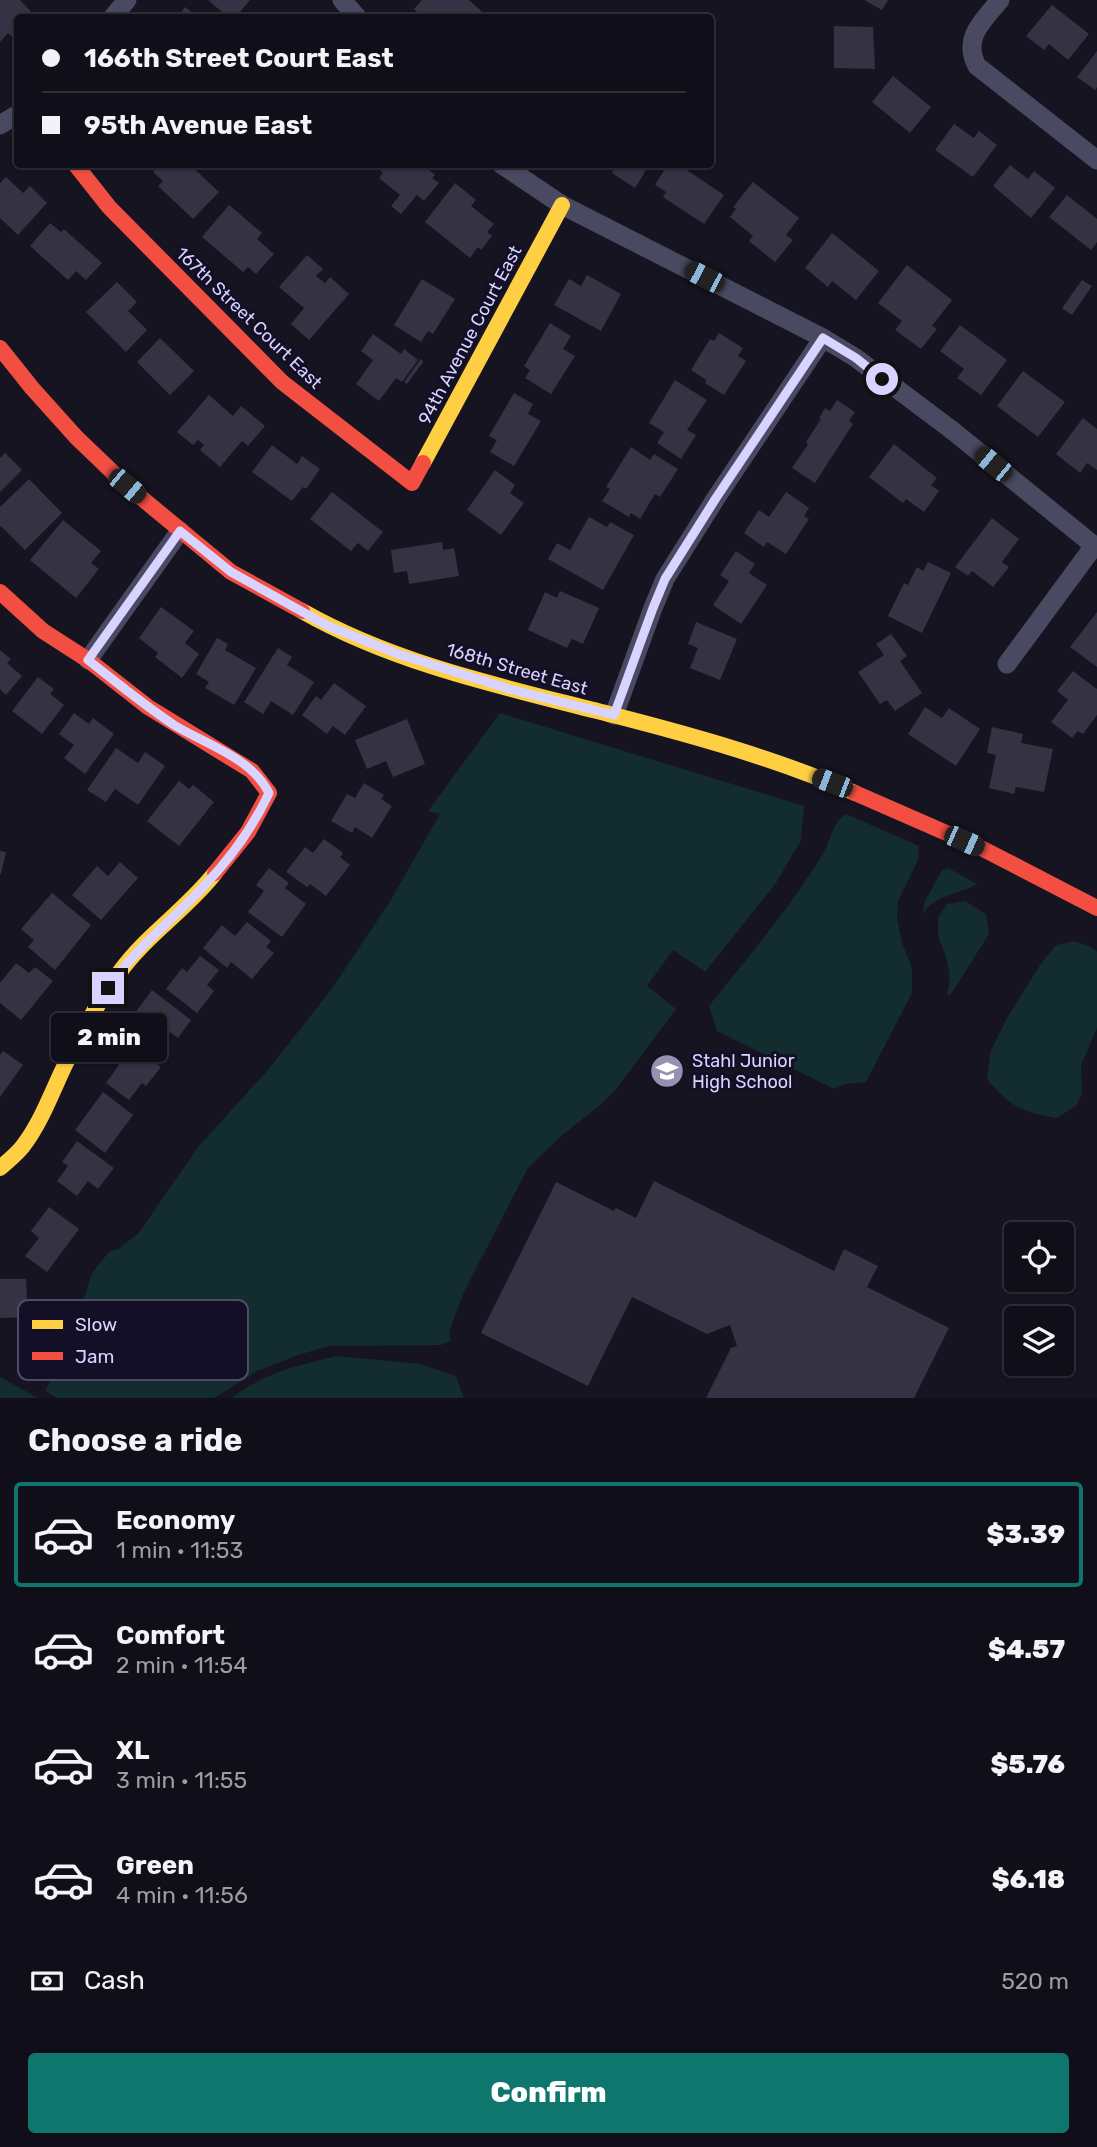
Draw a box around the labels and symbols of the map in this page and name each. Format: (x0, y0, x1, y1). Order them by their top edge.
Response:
street label: 167th Street Court East (171, 242, 327, 394)
street label: 94th Avenue Court East (413, 242, 527, 428)
car (681, 258, 728, 296)
route start (866, 363, 898, 395)
car (971, 443, 1016, 485)
car (105, 464, 150, 508)
street label: 168th Street East (444, 638, 590, 700)
car (809, 766, 856, 800)
car (941, 823, 988, 859)
route end (92, 972, 124, 1004)
callout: 2 min (50, 1012, 166, 1062)
place label: Stahl Junior High School (692, 1050, 795, 1093)
school or university icon: Stahl Junior High School (648, 1052, 686, 1090)
legend (18, 1300, 248, 1380)
text: Slow (75, 1313, 117, 1336)
text: Jam (75, 1345, 114, 1368)

